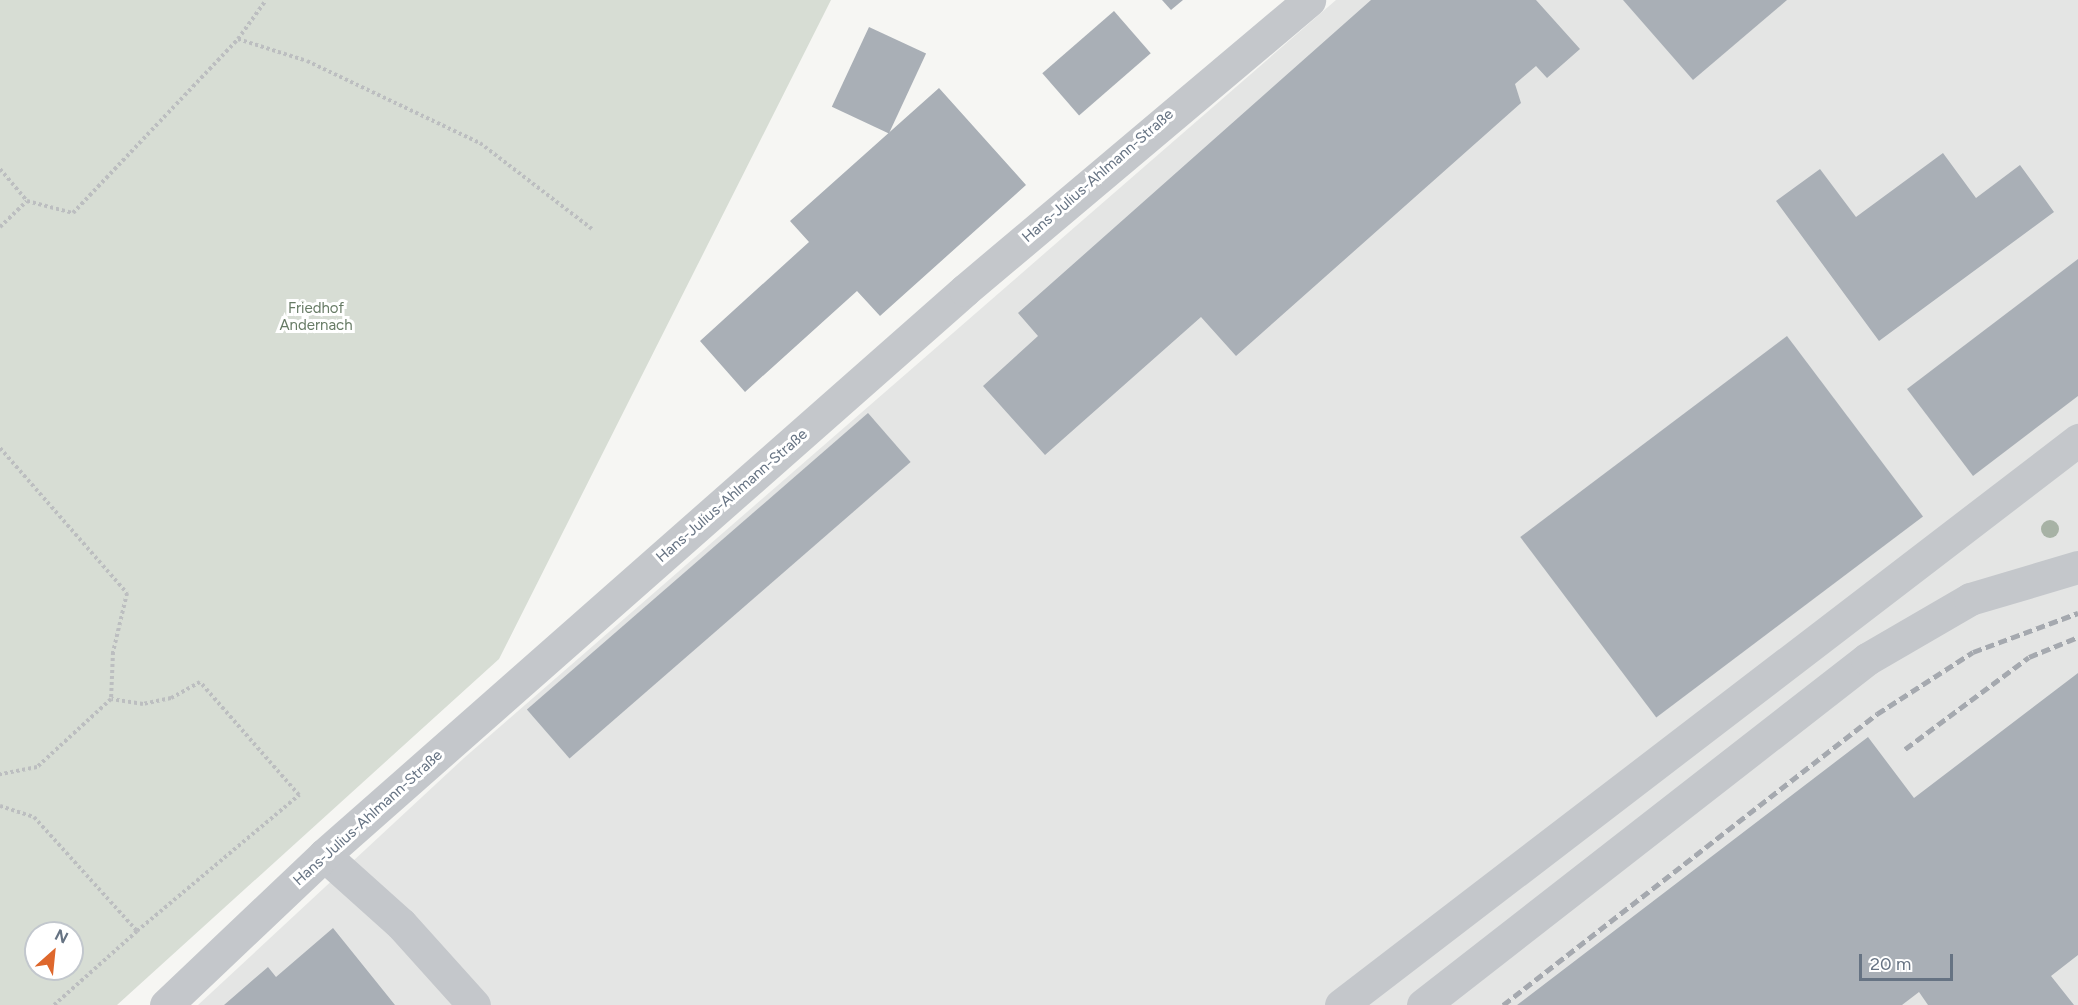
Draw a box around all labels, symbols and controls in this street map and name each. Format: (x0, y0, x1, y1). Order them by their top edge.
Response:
street label: Hans-Julius-Ahlmann-Straße (1019, 105, 1177, 247)
park label: Friedhof Andernach (279, 299, 353, 334)
street label: Hans-Julius-Ahlmann-Straße (653, 425, 811, 567)
street label: Hans-Julius-Ahlmann-Straße (290, 746, 446, 890)
north arrow (24, 921, 84, 981)
text: N (52, 925, 71, 948)
scale bar (1862, 942, 1956, 980)
text: 20 m (1870, 953, 1911, 975)

